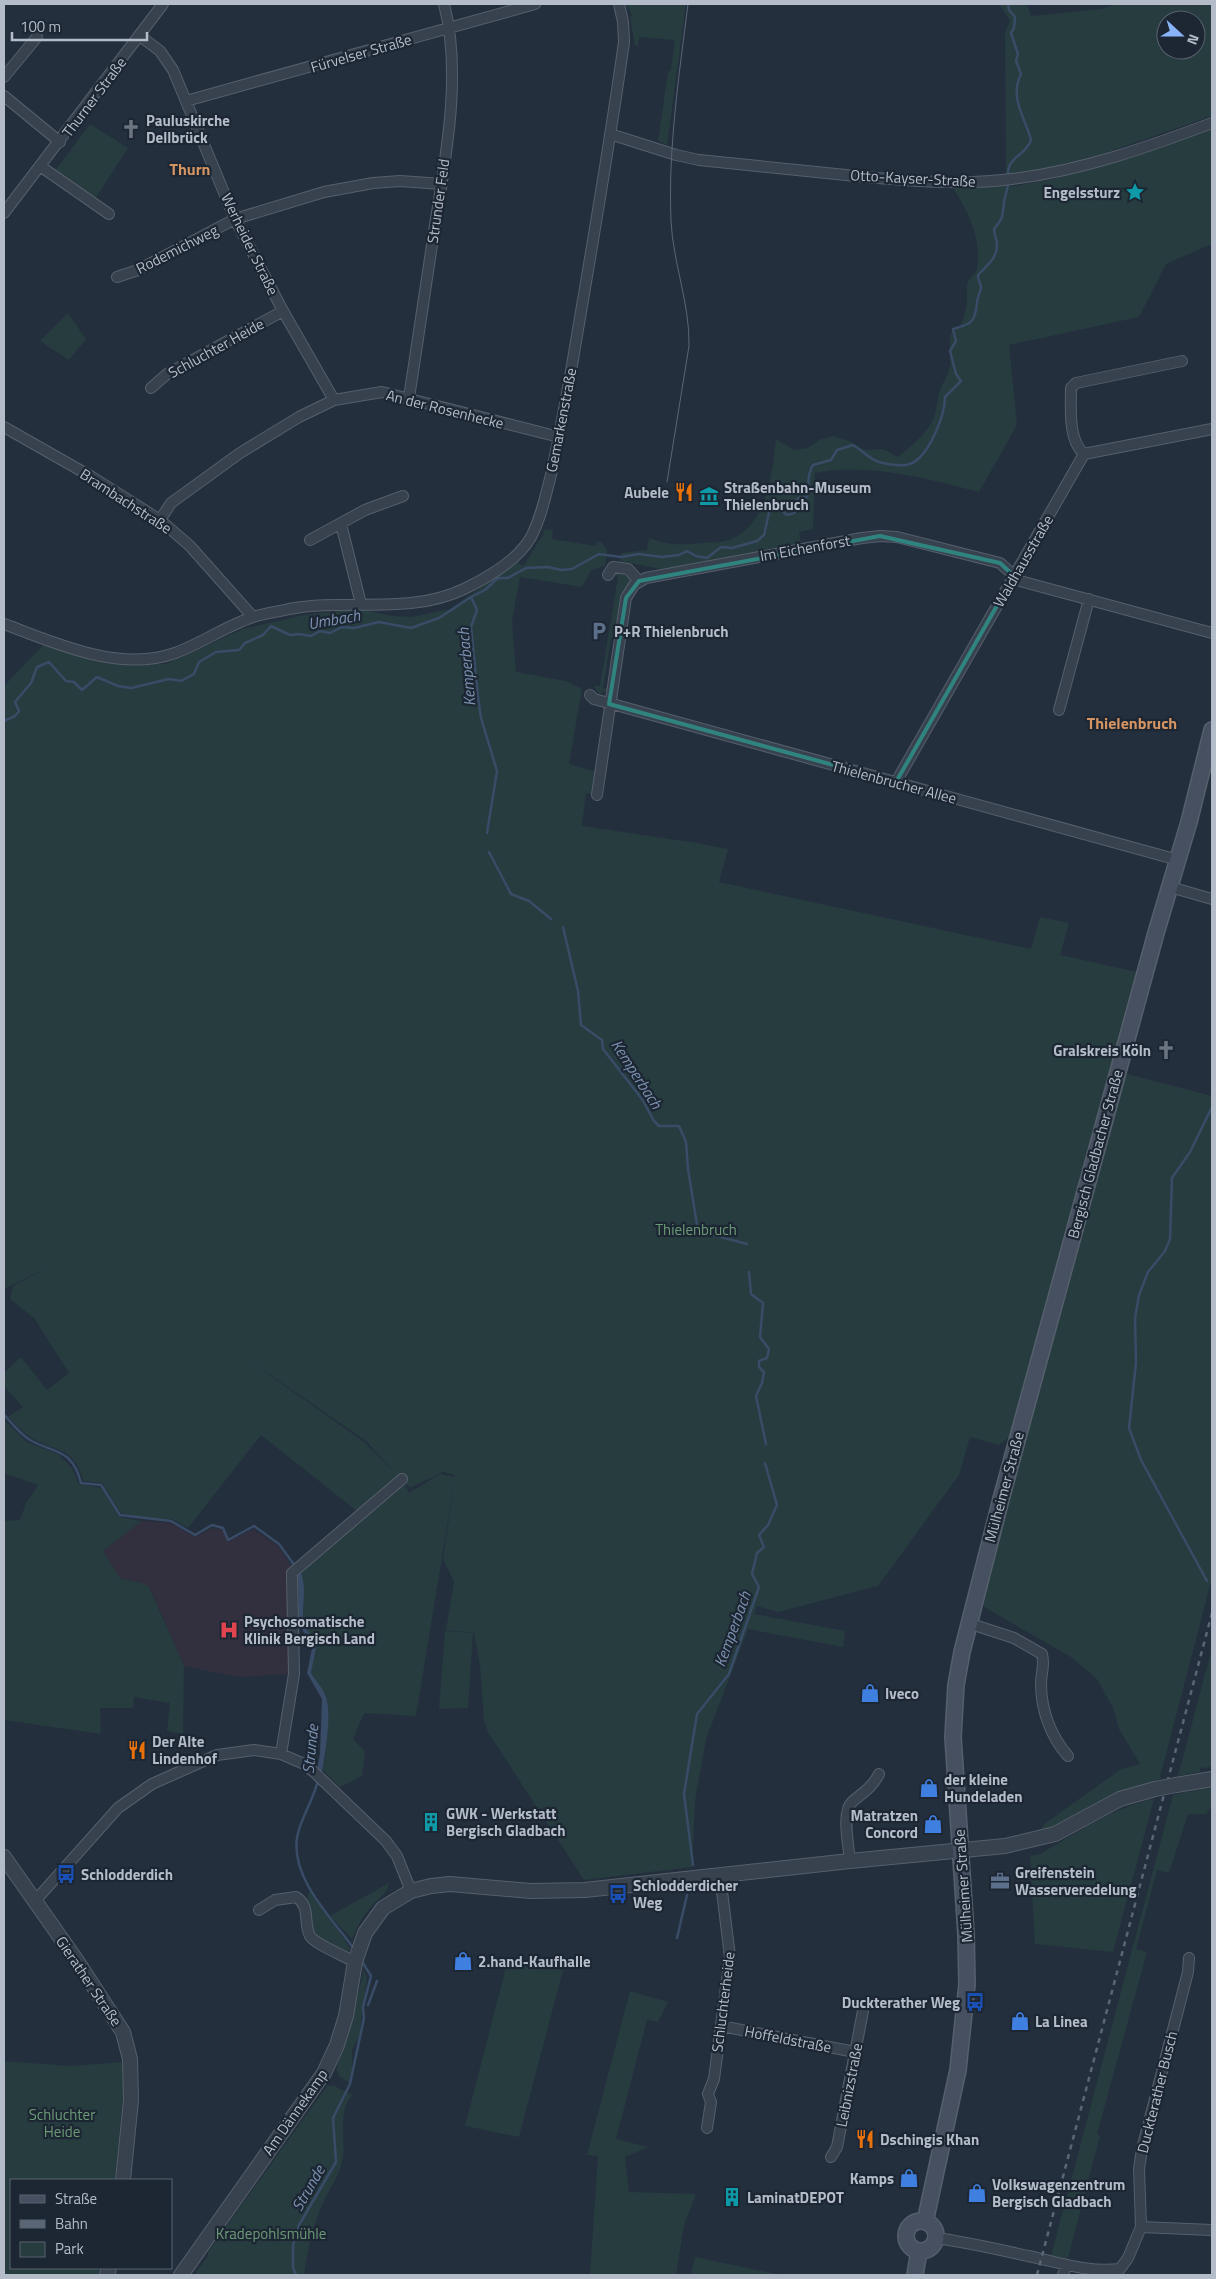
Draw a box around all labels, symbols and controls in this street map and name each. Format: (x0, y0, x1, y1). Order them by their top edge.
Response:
scale bar (12, 10, 148, 42)
north arrow (1156, 10, 1206, 60)
text: 100 m (20, 15, 61, 38)
street label: Fürvelser Straße (308, 28, 414, 78)
text: N (1182, 32, 1205, 48)
street label: Thurner Straße (56, 52, 132, 142)
place label: Pauluskirche Dellbrück (146, 109, 230, 149)
church icon: Pauluskirche Dellbrück (120, 118, 142, 140)
district label: Thurn (170, 157, 210, 181)
street label: Strunder Feld (421, 157, 455, 245)
street label: Otto-Kayser-Straße (850, 163, 976, 193)
place label: Engelssturz (1043, 181, 1120, 204)
place icon: Engelssturz (1124, 181, 1146, 203)
street label: Werheider Straße (215, 189, 285, 299)
street label: Rodemichweg (132, 218, 222, 280)
street label: Schluchter Heide (164, 312, 268, 384)
street label: Gemarkenstraße (540, 366, 582, 474)
street label: An der Rosenhecke (384, 383, 506, 435)
street label: Brambachstraße (75, 463, 177, 539)
place label: Straßenbahn-Museum Thielenbruch (724, 476, 871, 516)
place label: Aubele (624, 481, 669, 504)
restaurant icon: Aubele (673, 481, 695, 503)
museum icon: Straßenbahn-Museum Thielenbruch (698, 485, 720, 507)
street label: Waldhausstraße (987, 510, 1059, 612)
street label: Im Eichenforst (758, 529, 853, 567)
water label: Umbach (306, 602, 363, 635)
parking icon: P+R Thielenbruch (588, 620, 610, 642)
place label: P+R Thielenbruch (614, 620, 729, 643)
water label: Kemperbach (451, 626, 481, 707)
district label: Thielenbruch (1087, 711, 1177, 735)
street label: Thielenbrucher Allee (829, 754, 959, 810)
water label: Kemperbach (606, 1034, 669, 1114)
place label: Gralskreis Köln (1053, 1039, 1151, 1062)
church icon: Gralskreis Köln (1155, 1039, 1177, 1061)
street label: Bergisch Gladbacher Straße (1061, 1067, 1129, 1241)
park label: Thielenbruch (655, 1218, 737, 1241)
street label: Mülheimer Straße (978, 1429, 1030, 1545)
water label: Kemperbach (707, 1587, 757, 1670)
place label: Psychosomatische Klinik Bergisch Land (244, 1610, 375, 1650)
hospital icon: Psychosomatische Klinik Bergisch Land (218, 1619, 240, 1641)
shop icon: Iveco (859, 1682, 881, 1704)
place label: Iveco (885, 1682, 919, 1705)
water label: Strunde (295, 1722, 325, 1775)
place label: Der Alte Lindenhof (152, 1730, 218, 1770)
restaurant icon: Der Alte Lindenhof (126, 1739, 148, 1761)
place label: der kleine Hundeladen (944, 1768, 1023, 1808)
shop icon: der kleine Hundeladen (918, 1777, 940, 1799)
place label: GWK - Werkstatt Bergisch Gladbach (446, 1802, 566, 1842)
place label: Matratzen Concord (851, 1804, 918, 1844)
building icon: GWK - Werkstatt Bergisch Gladbach (420, 1811, 442, 1833)
shop icon: Matratzen Concord (922, 1813, 944, 1835)
street label: Mülheimer Straße (948, 1828, 978, 1944)
place label: Greifenstein Wasserveredelung (1015, 1861, 1137, 1901)
bus stop icon: Schlodderdich (55, 1863, 77, 1885)
place label: Schlodderdich (81, 1863, 173, 1886)
office icon: Greifenstein Wasserveredelung (989, 1870, 1011, 1892)
place label: Schlodderdicher Weg (633, 1874, 739, 1914)
bus stop icon: Schlodderdicher Weg (607, 1883, 629, 1905)
street label: Gierather Straße (50, 1931, 128, 2031)
shop icon: 2.hand-Kaufhalle (452, 1950, 474, 1972)
place label: 2.hand-Kaufhalle (478, 1950, 591, 1973)
street label: Schluchterheide (705, 1950, 741, 2054)
place label: Duckterather Weg (842, 1991, 960, 2014)
bus stop icon: Duckterather Weg (964, 1991, 986, 2013)
shop icon: La Linea (1009, 2010, 1031, 2032)
place label: La Linea (1035, 2010, 1088, 2033)
street label: Hoffeldstraße (743, 2019, 833, 2059)
street label: Duckterather Busch (1131, 2029, 1183, 2155)
street label: Leibnizstraße (830, 2041, 868, 2129)
street label: Am Dännekamp (257, 2064, 333, 2160)
park label: Schluchter Heide (29, 2103, 95, 2143)
restaurant icon: Dschingis Khan (854, 2128, 876, 2150)
place label: Dschingis Khan (880, 2128, 979, 2151)
water label: Strunde (285, 2159, 332, 2215)
place label: Kamps (850, 2167, 894, 2190)
shop icon: Kamps (898, 2167, 920, 2189)
place label: Volkswagenzentrum Bergisch Gladbach (992, 2173, 1125, 2213)
legend (10, 2179, 172, 2269)
shop icon: Volkswagenzentrum Bergisch Gladbach (966, 2182, 988, 2204)
building icon: LaminatDEPOT (721, 2186, 743, 2208)
place label: LaminatDEPOT (747, 2186, 844, 2209)
text: Straße (55, 2187, 97, 2210)
text: Bahn (55, 2212, 88, 2235)
park label: Kradepohlsmühle (216, 2222, 326, 2245)
text: Park (55, 2237, 84, 2260)

